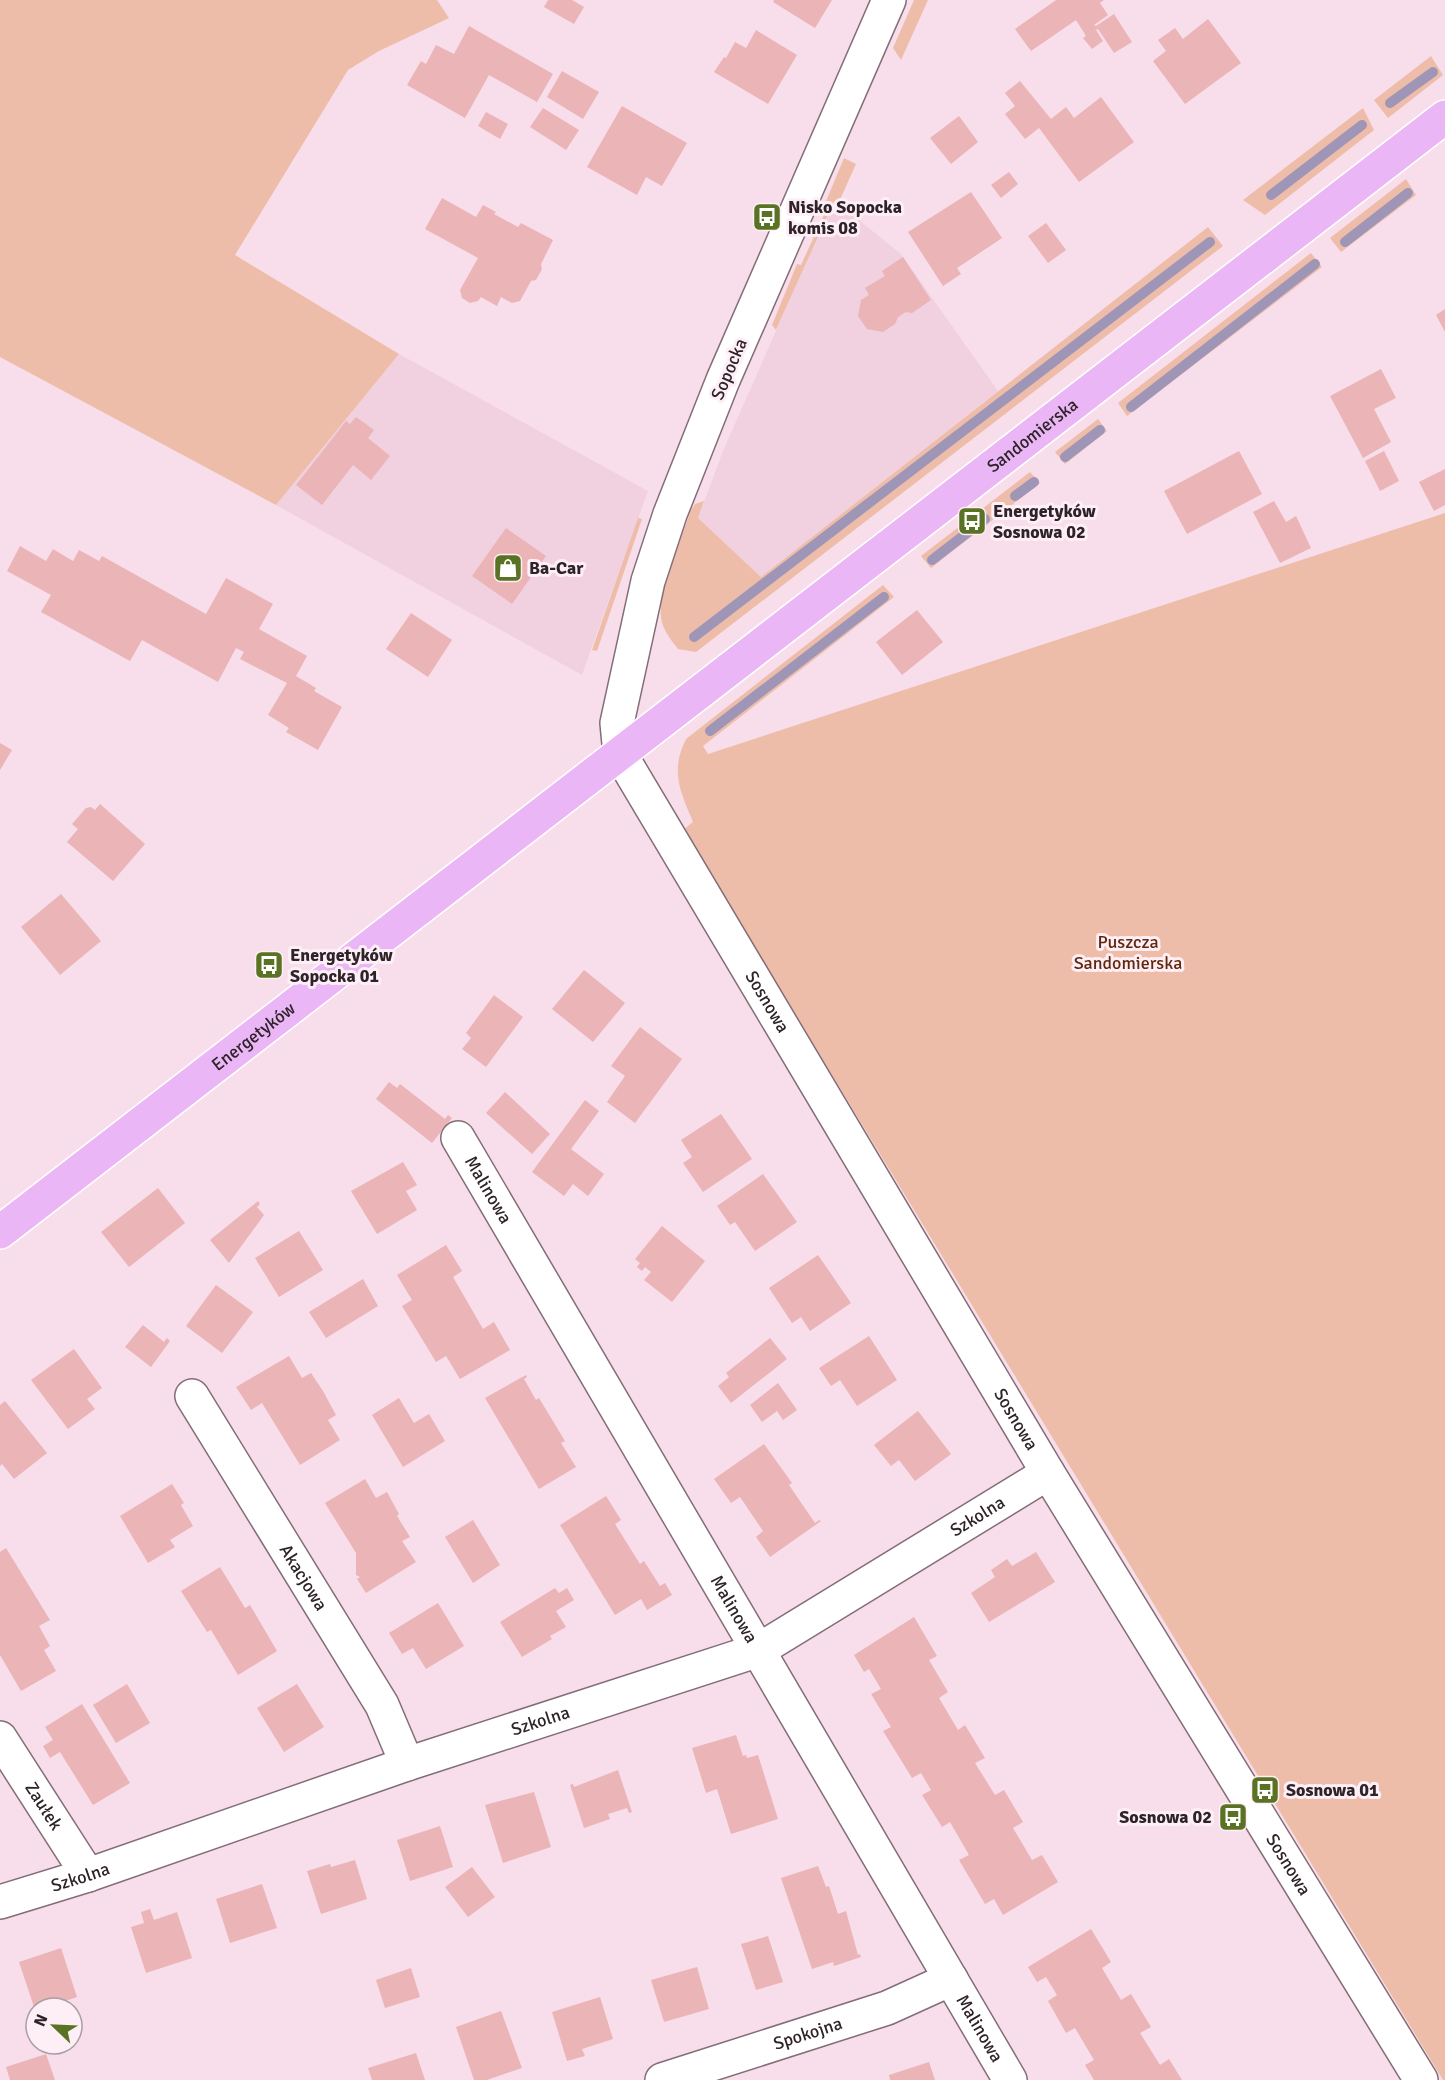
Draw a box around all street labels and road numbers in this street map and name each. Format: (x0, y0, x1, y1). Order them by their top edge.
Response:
street label: Sopocka (706, 335, 752, 403)
street label: Sandomierska (983, 393, 1082, 477)
street label: Sosnowa (741, 967, 794, 1037)
street label: Energetyków (207, 997, 300, 1076)
street label: Malinowa (460, 1152, 517, 1228)
street label: Sosnowa (989, 1384, 1043, 1454)
street label: Szkolna (946, 1491, 1009, 1541)
street label: Akacjowa (275, 1540, 332, 1615)
street label: Malinowa (706, 1571, 762, 1647)
street label: Szkolna (508, 1701, 572, 1741)
street label: Zaułek (20, 1778, 67, 1834)
street label: Sosnowa (1261, 1830, 1316, 1899)
street label: Szkolna (48, 1857, 112, 1897)
street label: Malinowa (951, 1991, 1008, 2066)
street label: Spokojna (771, 2012, 845, 2055)

